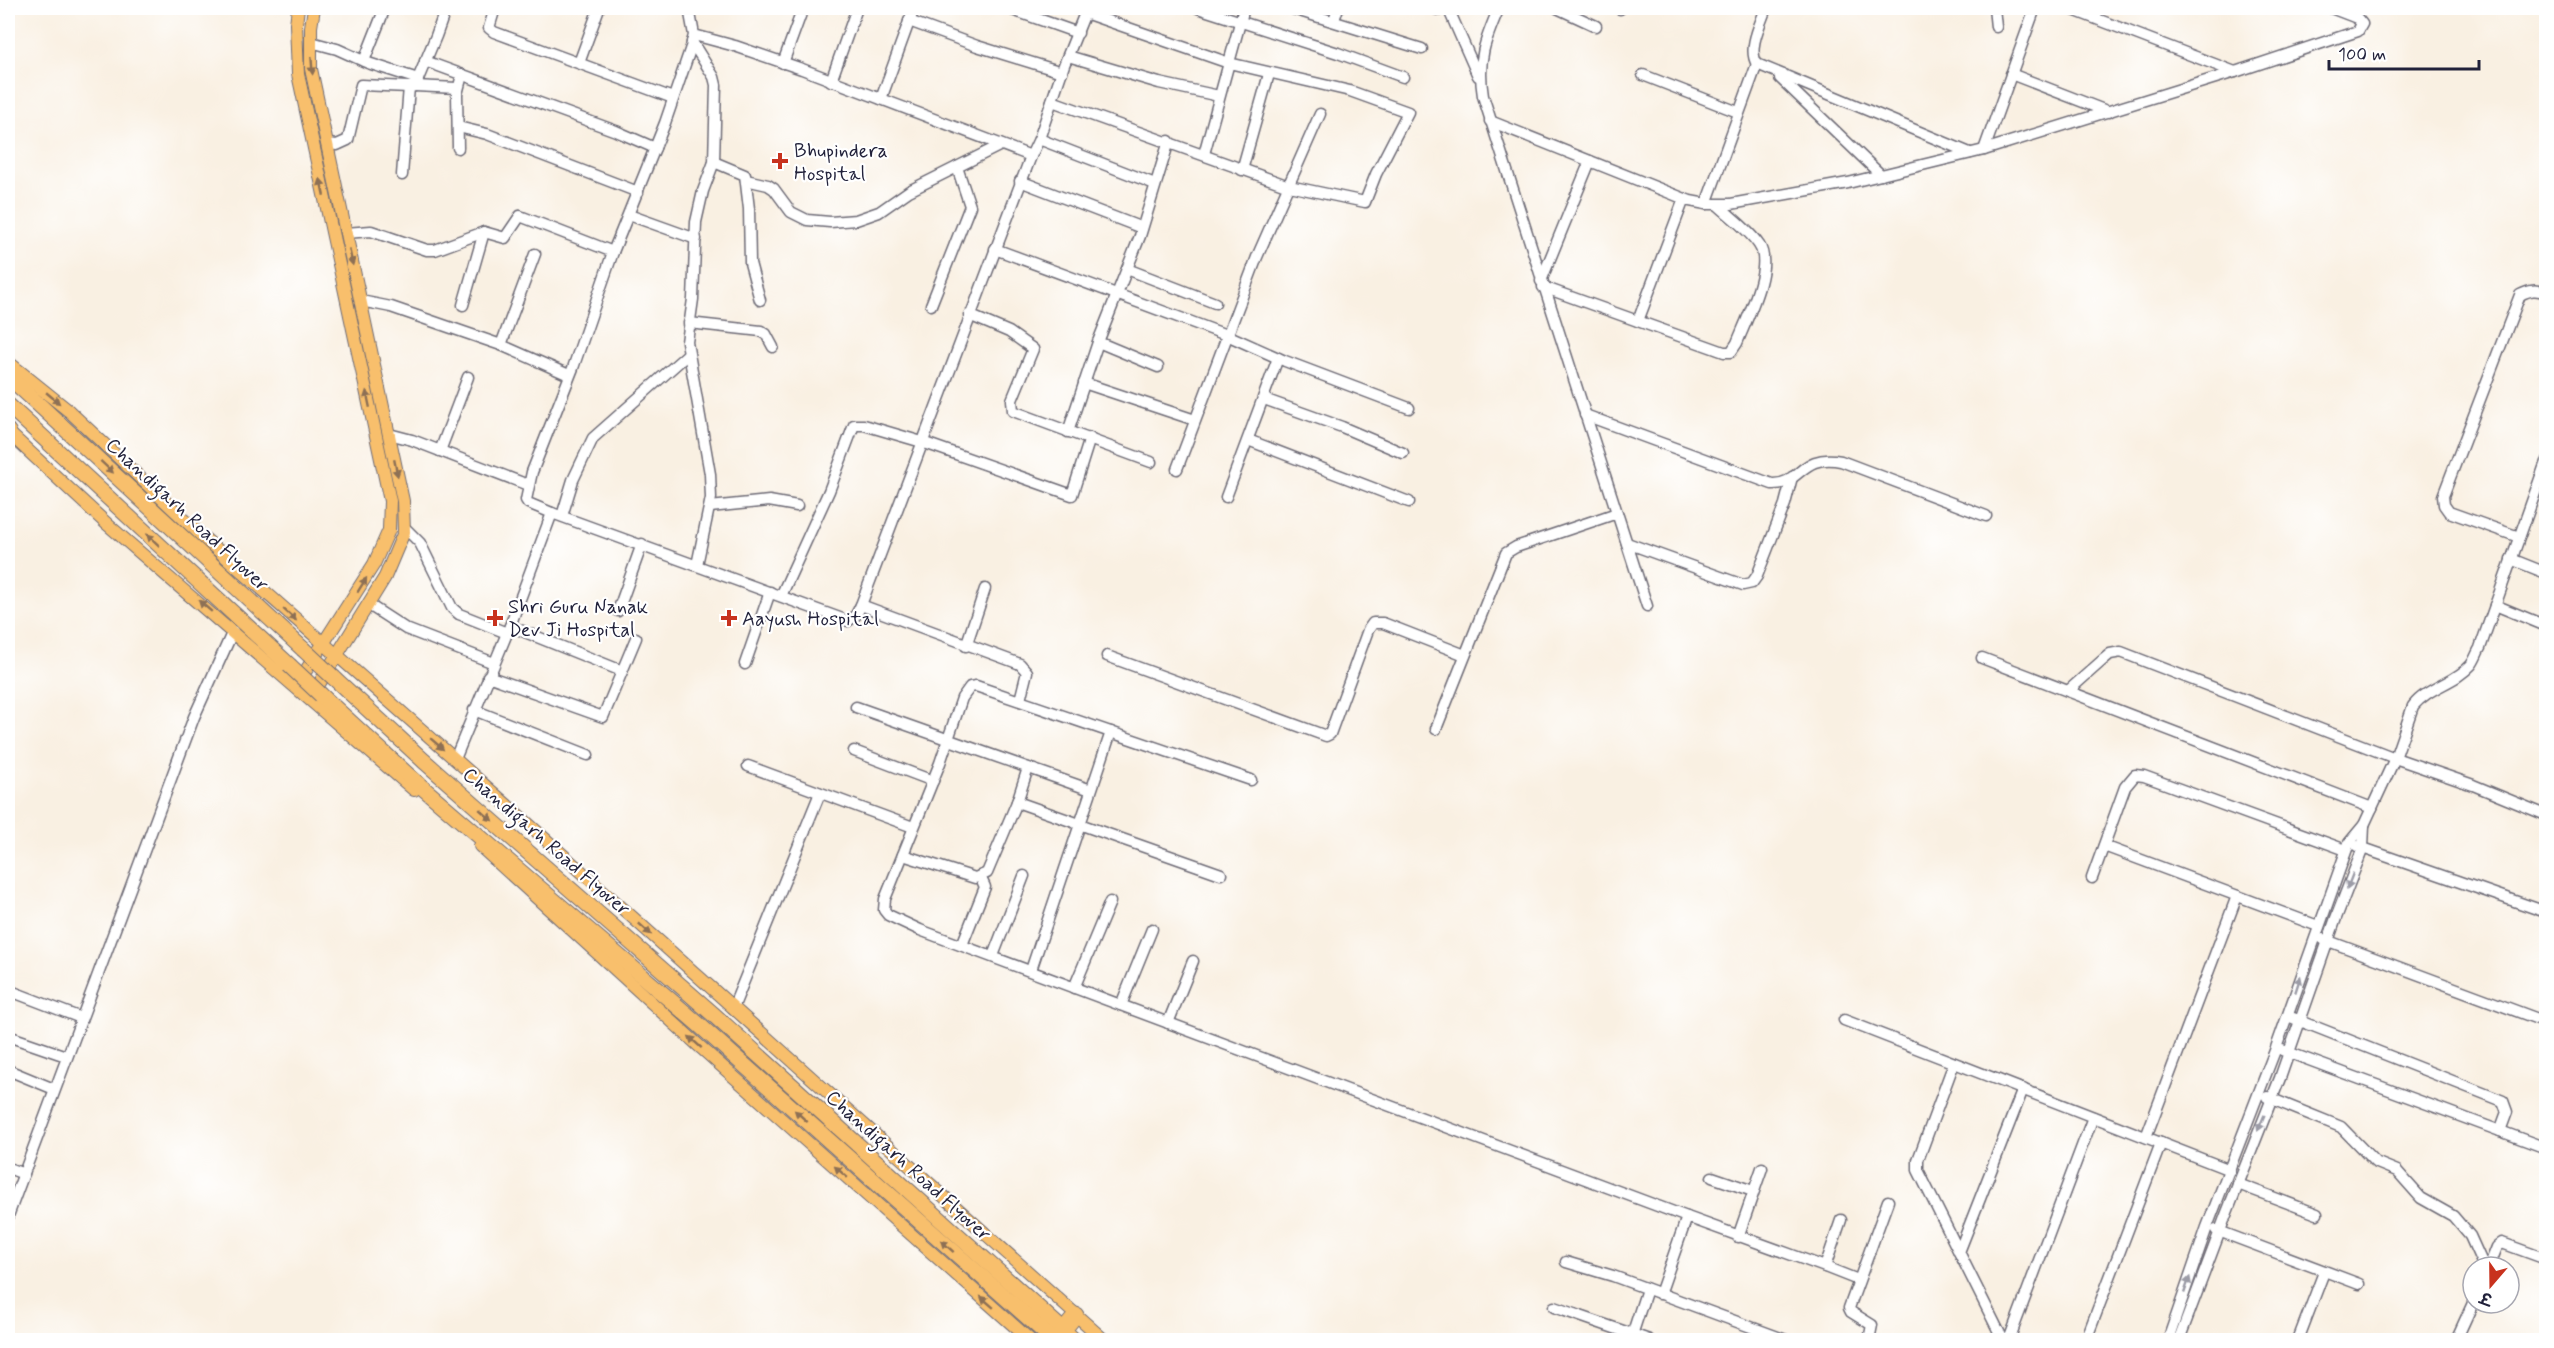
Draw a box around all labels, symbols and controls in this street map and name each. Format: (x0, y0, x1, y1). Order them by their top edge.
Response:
scale bar (2329, 33, 2479, 71)
text: 100 m (2338, 43, 2386, 67)
one-way arrow (307, 56, 317, 75)
place label: Bhupindera Hospital (794, 138, 888, 188)
marker: Bhupindera Hospital (771, 152, 789, 170)
one-way arrow (317, 178, 327, 197)
one-way arrow (347, 247, 357, 266)
one-way arrow (363, 389, 372, 408)
one-way arrow (46, 392, 61, 404)
street label: Chandigarh Road Flyover (98, 432, 275, 600)
one-way arrow (392, 458, 402, 477)
one-way arrow (99, 460, 113, 474)
one-way arrow (146, 533, 161, 547)
one-way arrow (356, 576, 367, 593)
place label: Shri Guru Nanak Dev Ji Hospital (508, 594, 648, 644)
one-way arrow (197, 599, 212, 613)
place label: Aayush Hospital (742, 606, 879, 633)
one-way arrow (283, 608, 298, 622)
marker: Shri Guru Nanak Dev Ji Hospital (486, 609, 504, 627)
marker: Aayush Hospital (720, 609, 738, 627)
one-way arrow (429, 737, 444, 750)
street label: Chandigarh Road Flyover (455, 762, 636, 924)
one-way arrow (478, 809, 494, 822)
one-way arrow (2345, 872, 2354, 890)
one-way arrow (637, 922, 652, 935)
one-way arrow (2294, 975, 2303, 993)
one-way arrow (688, 1036, 702, 1050)
street label: Chandigarh Road Flyover (818, 1084, 997, 1249)
one-way arrow (794, 1109, 809, 1123)
one-way arrow (2256, 1114, 2265, 1132)
one-way arrow (833, 1165, 848, 1179)
one-way arrow (940, 1240, 955, 1253)
north arrow (2461, 1255, 2521, 1315)
one-way arrow (2183, 1276, 2193, 1294)
text: उ (2477, 1286, 2497, 1310)
one-way arrow (979, 1295, 994, 1309)

